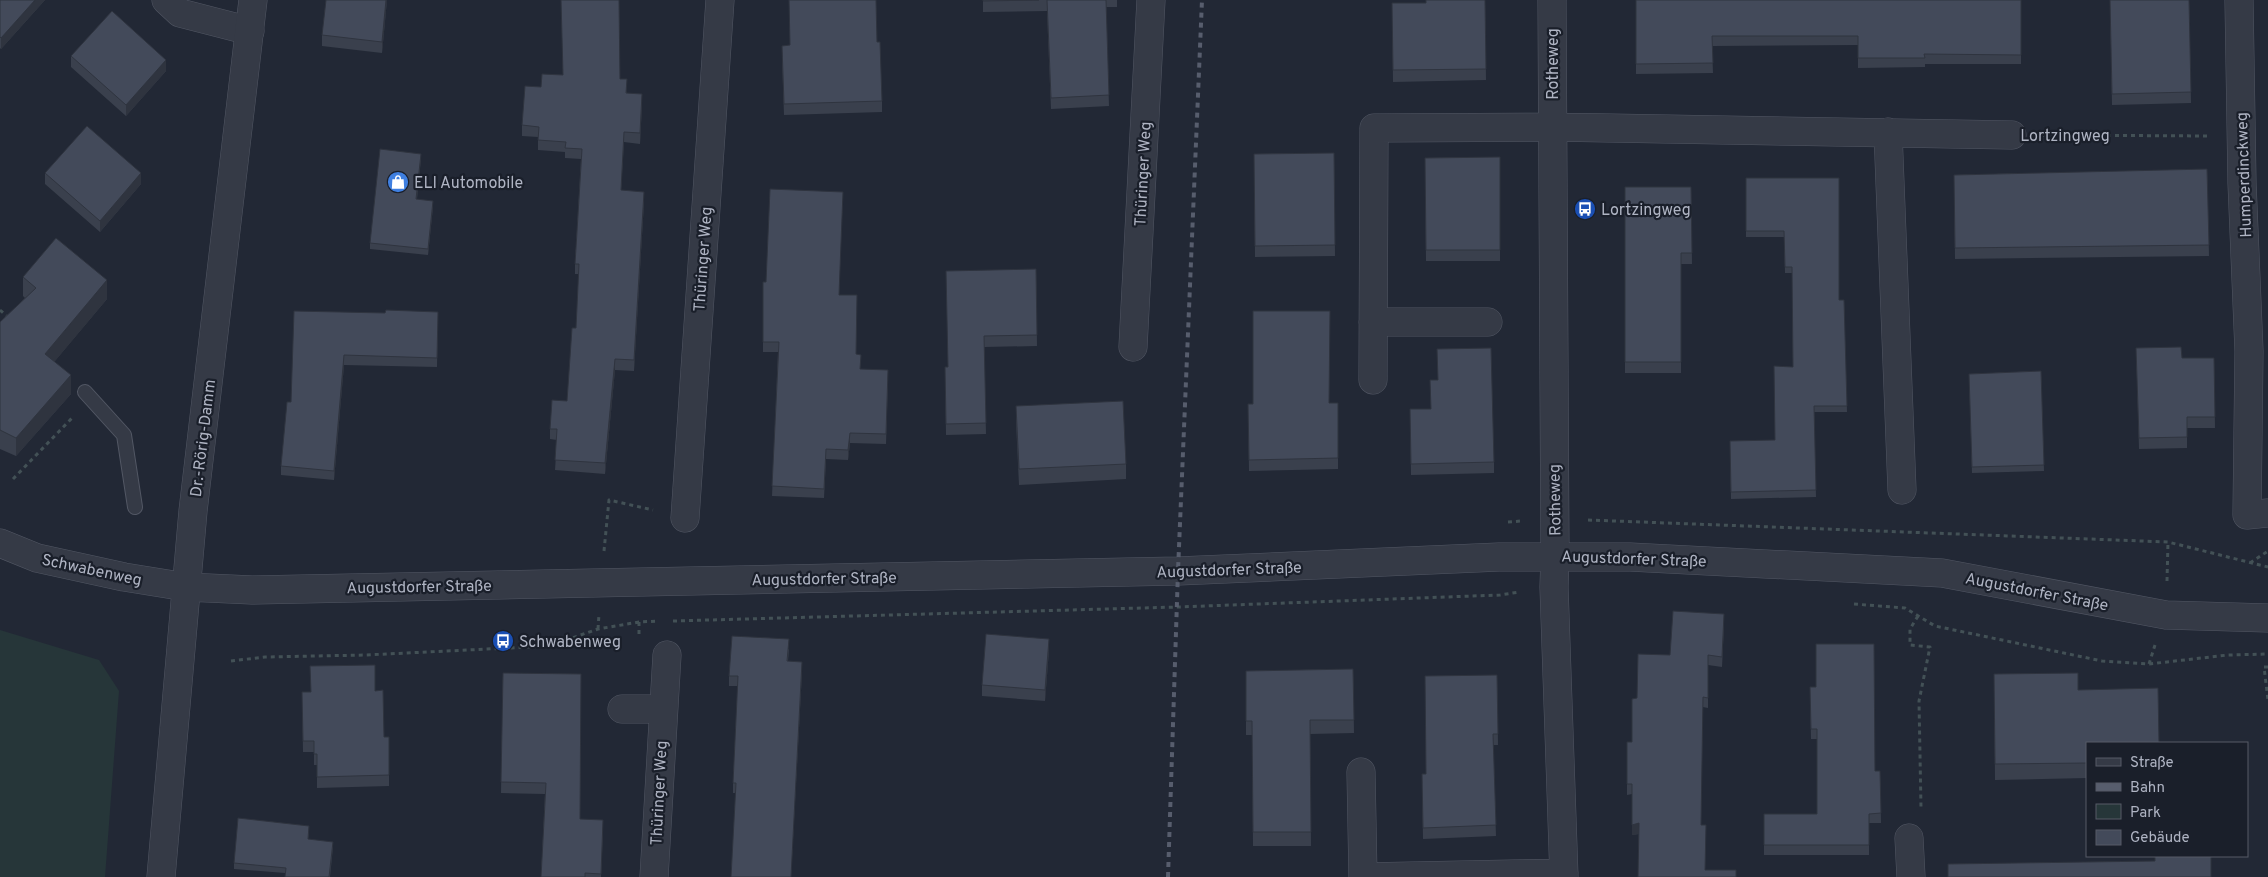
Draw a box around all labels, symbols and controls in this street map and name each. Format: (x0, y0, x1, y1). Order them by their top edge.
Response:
street label: Rotheweg (1544, 28, 1564, 100)
street label: Humperdinckweg (2233, 112, 2257, 238)
street label: Thüringer Weg (1131, 121, 1157, 227)
street label: Lortzingweg (2020, 127, 2110, 147)
shop icon: ELI Automobile (386, 170, 410, 194)
place label: ELI Automobile (414, 174, 523, 194)
bus stop icon: Lortzingweg (1573, 197, 1597, 221)
place label: Lortzingweg (1601, 201, 1691, 221)
street label: Thüringer Weg (690, 206, 718, 312)
street label: Dr.-Rörig-Damm (187, 378, 221, 498)
street label: Rotheweg (1545, 464, 1567, 536)
street label: Augustdorfer Straße (1561, 547, 1707, 573)
street label: Schwabenweg (40, 551, 143, 591)
street label: Augustdorfer Straße (1156, 558, 1302, 584)
street label: Augustdorfer Straße (751, 569, 897, 591)
street label: Augustdorfer Straße (1963, 569, 2110, 617)
street label: Augustdorfer Straße (346, 577, 492, 599)
bus stop icon: Schwabenweg (491, 629, 515, 653)
place label: Schwabenweg (519, 633, 621, 653)
street label: Thüringer Weg (647, 740, 673, 846)
legend (2086, 742, 2248, 857)
text: Straße (2130, 754, 2174, 773)
text: Bahn (2130, 779, 2165, 798)
text: Park (2130, 804, 2161, 823)
text: Gebäude (2130, 829, 2190, 848)

